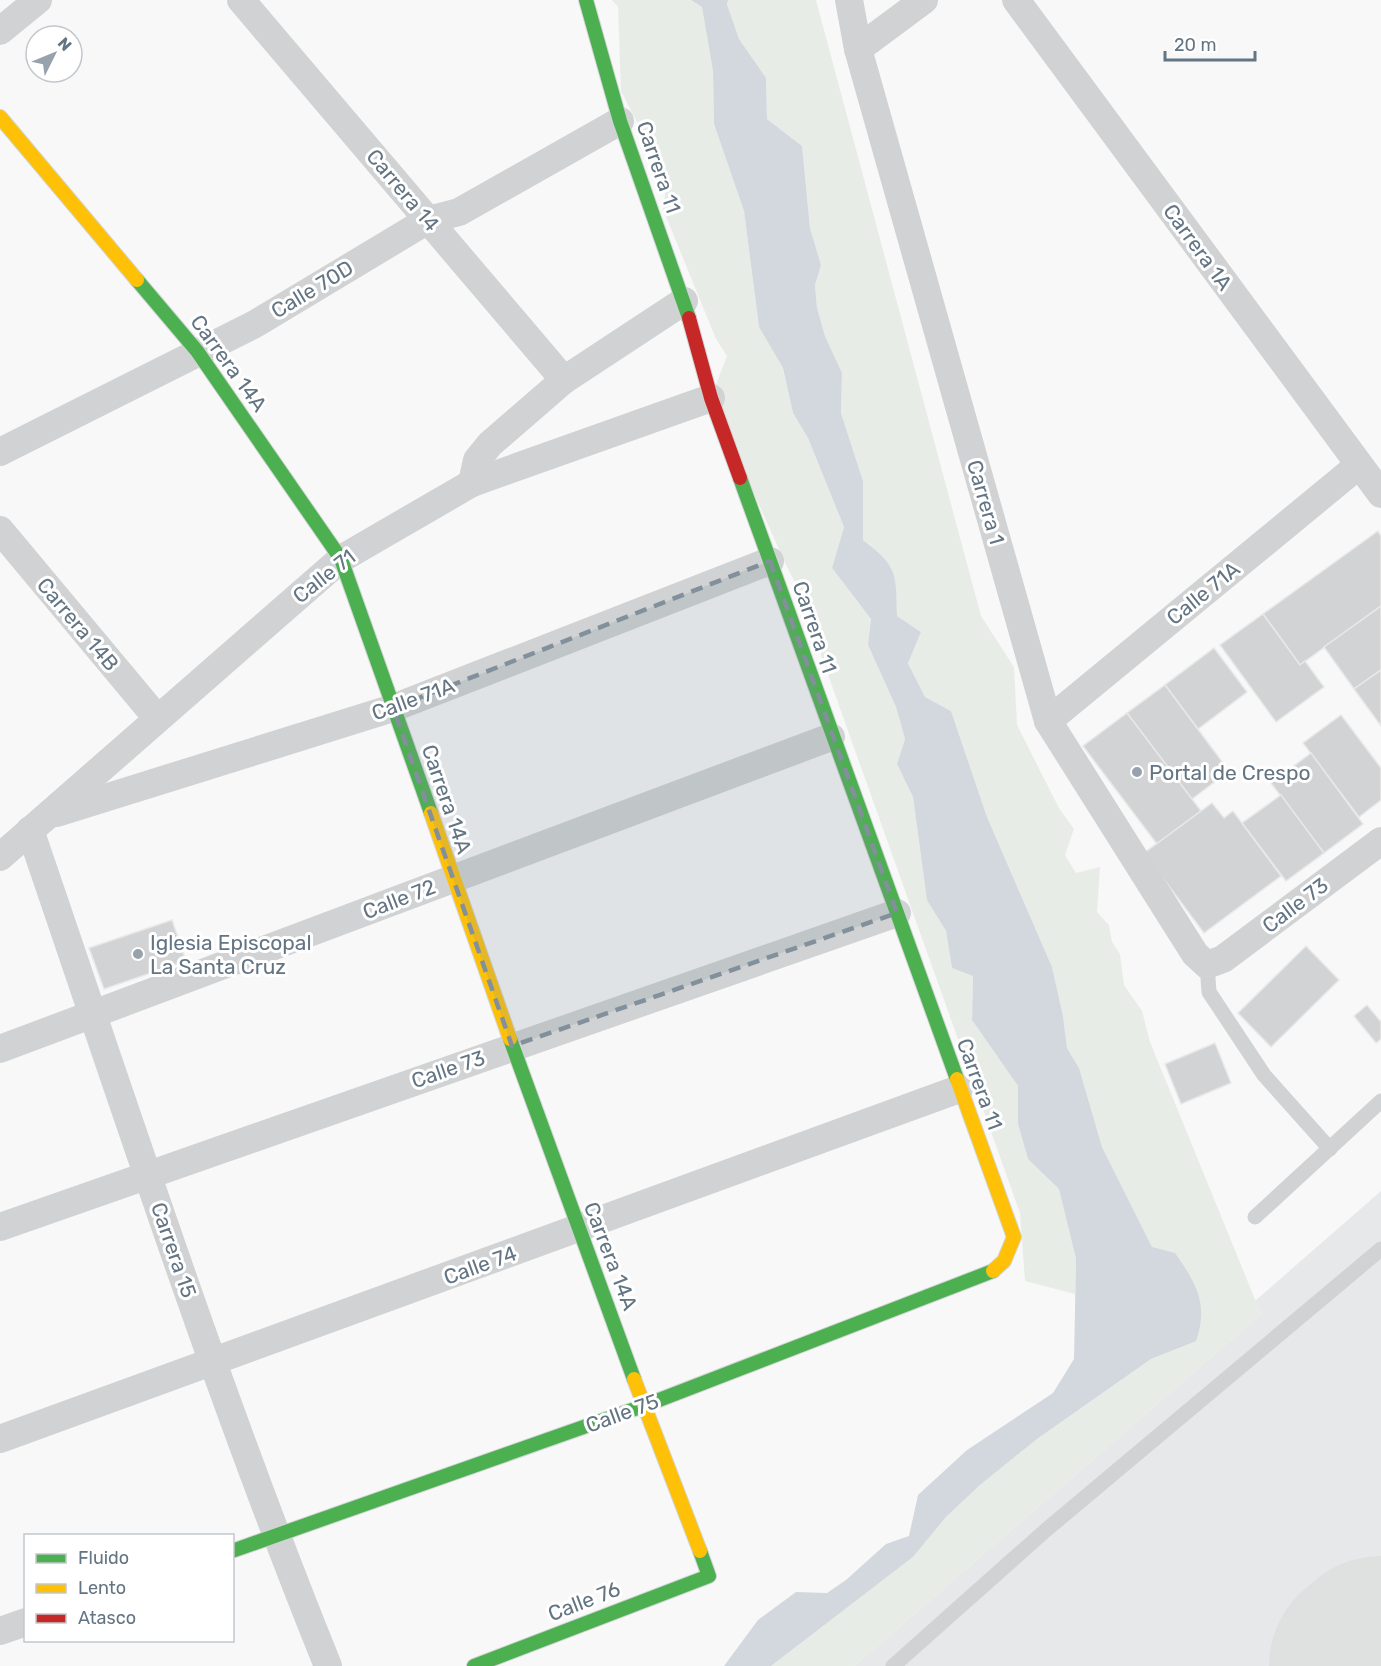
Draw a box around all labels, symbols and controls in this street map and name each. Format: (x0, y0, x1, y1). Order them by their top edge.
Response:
north arrow (24, 24, 84, 84)
scale bar (1165, 24, 1255, 62)
text: N (54, 33, 75, 55)
text: 20 m (1174, 34, 1216, 56)
street label: Carrera 11 (632, 118, 686, 216)
street label: Carrera 14 (361, 144, 445, 236)
street label: Carrera 1A (1158, 199, 1238, 295)
street label: Calle 70D (266, 255, 358, 323)
street label: Carrera 14A (185, 310, 273, 416)
street label: Carrera 1 (962, 457, 1010, 547)
street label: Calle 71 (288, 544, 360, 608)
street label: Calle 71A (1162, 556, 1244, 630)
street label: Carrera 14B (32, 572, 124, 676)
street label: Carrera 11 (788, 578, 842, 676)
street label: Calle 71A (368, 672, 458, 726)
street label: Carrera 14A (417, 741, 477, 857)
place label: Portal de Crespo (1149, 760, 1311, 785)
marker: Portal de Crespo (1130, 765, 1144, 779)
street label: Calle 73 (1257, 872, 1333, 938)
street label: Calle 72 (359, 874, 439, 924)
place label: Iglesia Episcopal La Santa Cruz (150, 930, 312, 979)
marker: Iglesia Episcopal La Santa Cruz (131, 947, 145, 961)
street label: Carrera 11 (952, 1035, 1008, 1133)
street label: Calle 73 (408, 1045, 488, 1093)
street label: Carrera 14A (579, 1198, 643, 1314)
street label: Carrera 15 (146, 1199, 202, 1301)
street label: Calle 74 (440, 1240, 520, 1290)
street label: Calle 75 (582, 1388, 662, 1438)
legend (24, 1534, 234, 1642)
text: Fluido (78, 1547, 129, 1569)
street label: Calle 76 (544, 1576, 624, 1626)
text: Lento (78, 1577, 126, 1599)
text: Atasco (78, 1607, 136, 1629)

